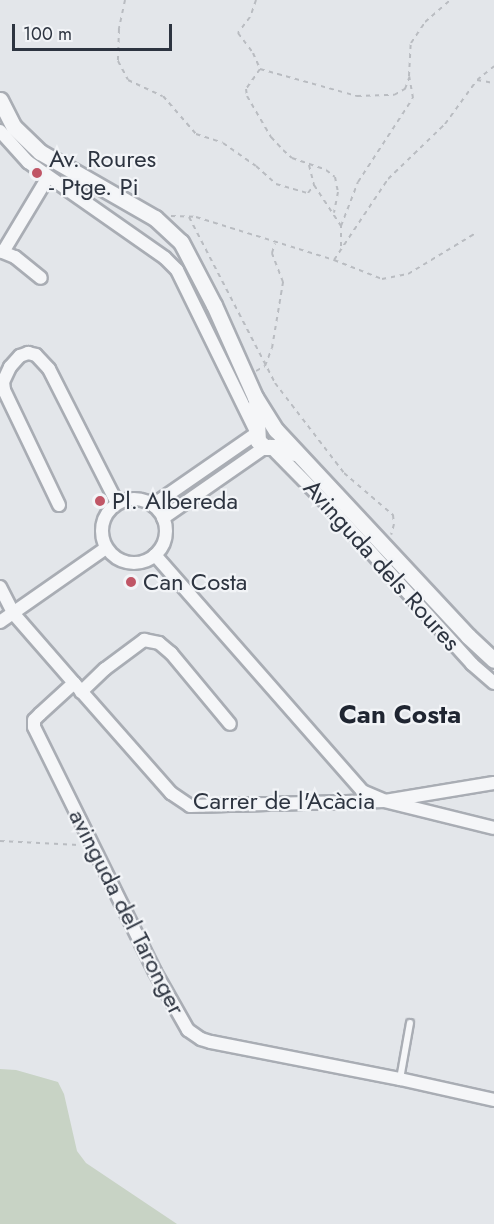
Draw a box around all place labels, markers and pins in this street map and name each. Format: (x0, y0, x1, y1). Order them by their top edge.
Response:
place label: Av. Roures - Ptge. Pi (49, 145, 156, 201)
marker: Av. Roures - Ptge. Pi (30, 166, 44, 180)
place label: Pl. Albereda (112, 487, 238, 515)
marker: Pl. Albereda (93, 494, 107, 508)
place label: Can Costa (143, 568, 247, 596)
marker: Can Costa (124, 575, 138, 589)

